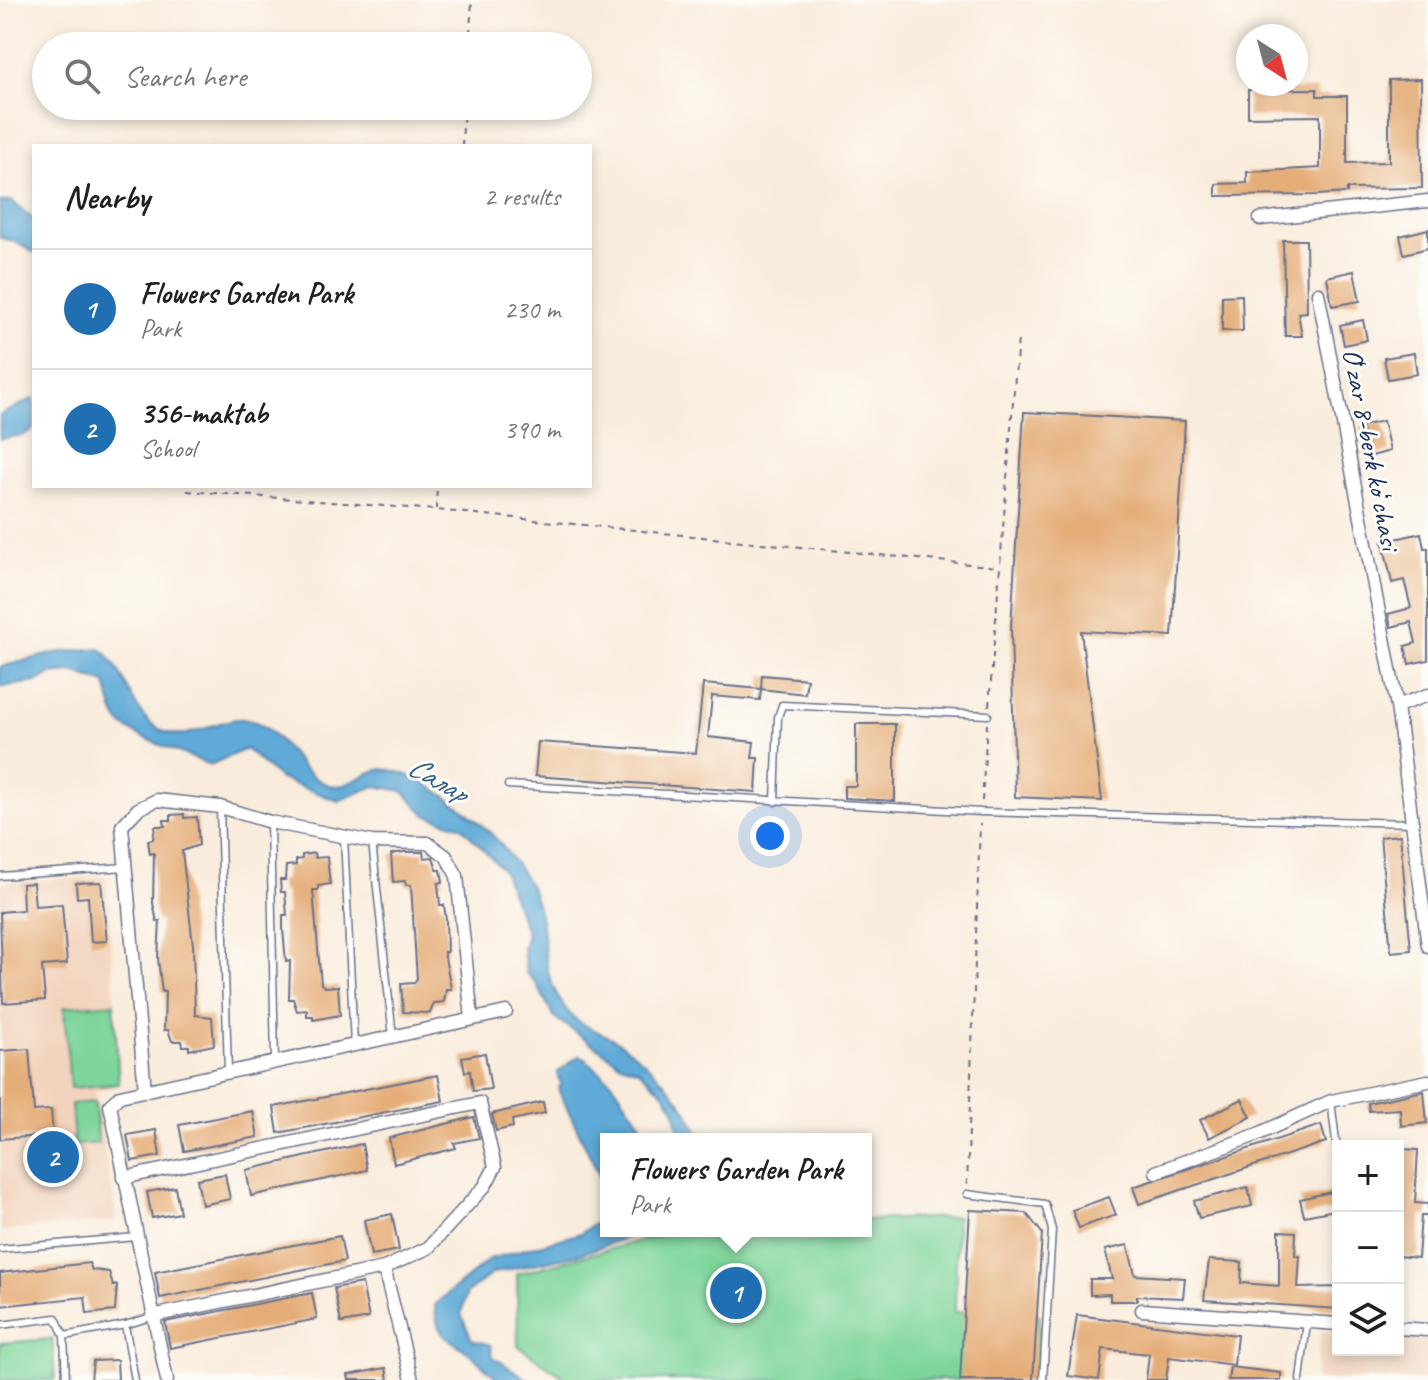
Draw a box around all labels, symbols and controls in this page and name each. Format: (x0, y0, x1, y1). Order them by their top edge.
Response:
north arrow (1236, 24, 1308, 96)
search box (32, 32, 592, 120)
icon: search (60, 54, 104, 98)
text: Search here (124, 57, 246, 95)
text: Nearby (64, 175, 150, 218)
text: 2 results (484, 180, 560, 213)
text: Flowers Garden Park (140, 274, 353, 312)
text: 1 (84, 293, 96, 326)
text: 230 m (504, 293, 560, 326)
text: Park (140, 312, 181, 345)
street label: Oʻzar 8-berk koʻchasi (1335, 346, 1409, 556)
text: 356-maktab (140, 394, 268, 432)
text: 2 (84, 413, 96, 446)
text: 390 m (504, 413, 560, 446)
text: School (140, 432, 196, 465)
water label: Салар (401, 747, 479, 813)
your location (750, 816, 790, 856)
pin: 2 (27, 1127, 79, 1187)
popup (600, 1133, 872, 1237)
map controls (1332, 1140, 1404, 1356)
button: + (1332, 1140, 1404, 1212)
text: Flowers Garden Park (629, 1150, 843, 1188)
text: Park (629, 1188, 671, 1221)
button: − (1332, 1212, 1404, 1284)
pin: 1 (710, 1263, 762, 1323)
button: layers (1332, 1284, 1404, 1356)

